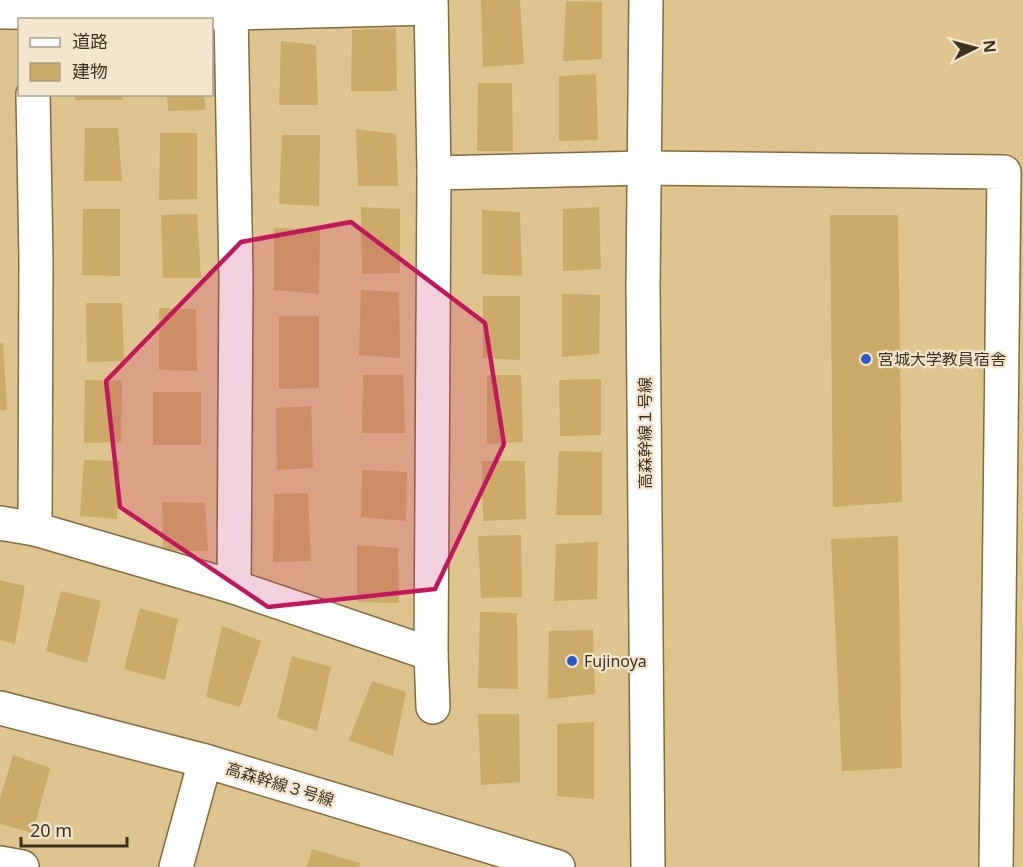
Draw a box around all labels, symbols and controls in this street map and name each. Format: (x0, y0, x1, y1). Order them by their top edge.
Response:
legend (18, 18, 213, 96)
north arrow (945, 18, 1005, 78)
text: 道路 (72, 29, 108, 53)
text: N (978, 39, 1002, 54)
text: 建物 (72, 59, 108, 83)
place label: 宮城大学教員宿舎 (878, 348, 1006, 370)
marker: 宮城大学教員宿舎 (859, 352, 873, 366)
street label: 高森幹線１号線 (634, 377, 656, 489)
place label: Fujinoya (584, 650, 647, 672)
marker: Fujinoya (565, 654, 579, 668)
street label: 高森幹線３号線 (223, 757, 337, 811)
scale bar (21, 810, 128, 848)
text: 20 m (30, 818, 72, 842)

